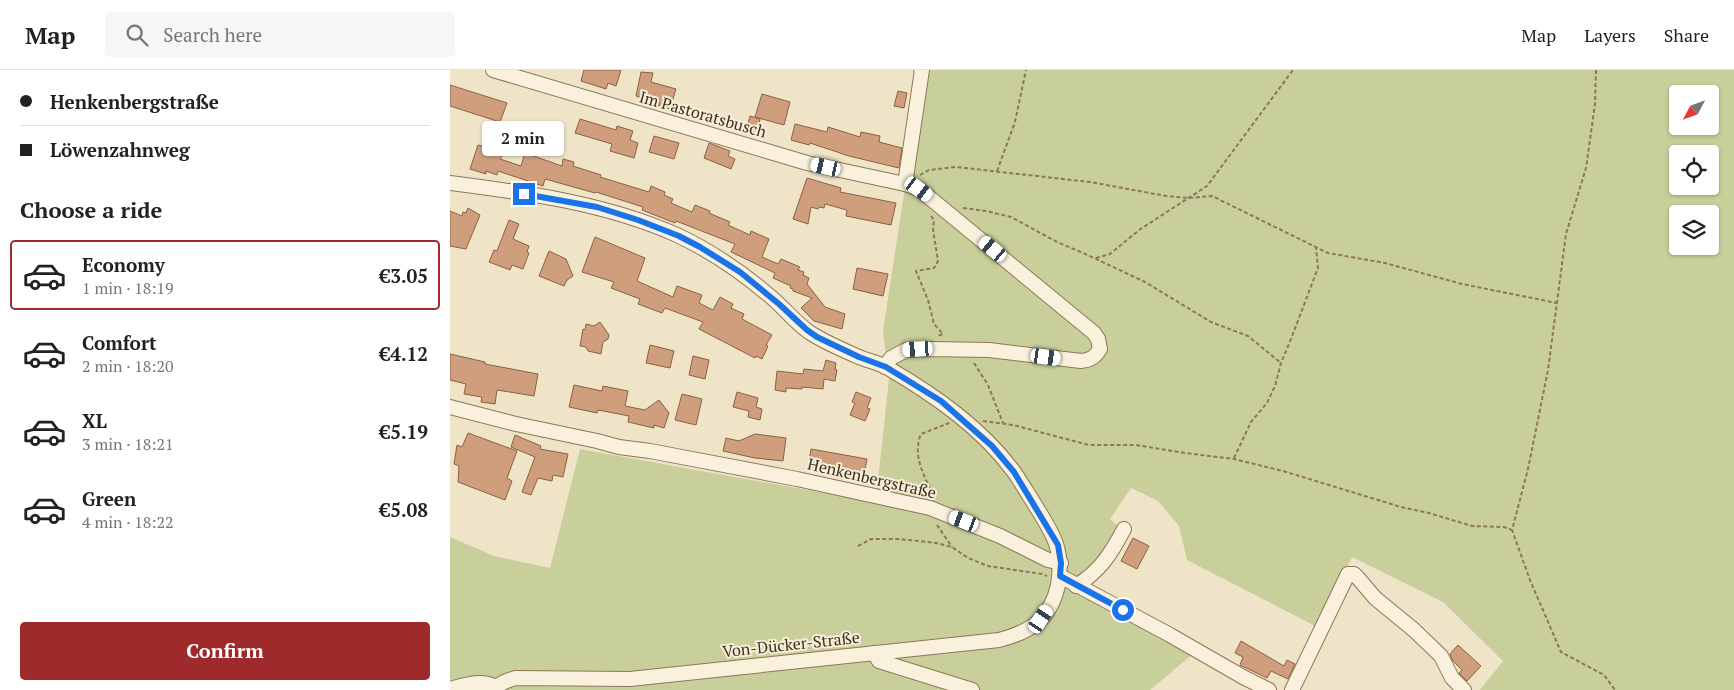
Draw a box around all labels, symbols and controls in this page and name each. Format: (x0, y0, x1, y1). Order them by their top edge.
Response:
search box (105, 12, 455, 57)
text: Map (25, 19, 75, 51)
icon: search (123, 21, 151, 49)
text: Search here (163, 22, 262, 47)
text: Map (1521, 23, 1556, 47)
text: Layers (1584, 23, 1636, 47)
text: Share (1664, 23, 1709, 47)
street label: Im Pastoratsbusch (637, 85, 770, 143)
north arrow (1669, 85, 1719, 135)
map controls (1669, 85, 1719, 255)
text: Henkenbergstraße (50, 89, 219, 114)
callout: 2 min (483, 122, 565, 156)
text: 2 min (501, 127, 545, 149)
text: Löwenzahnweg (50, 137, 190, 162)
button: locate (1669, 145, 1719, 195)
car (809, 156, 842, 178)
car (902, 174, 935, 204)
route end (513, 183, 535, 205)
text: Choose a ride (20, 195, 162, 224)
button: layers (1669, 205, 1719, 255)
car (976, 234, 1009, 264)
text: Economy (82, 252, 165, 277)
icon: car (22, 253, 67, 298)
text: €3.05 (379, 263, 428, 288)
text: 1 min · 18:19 (82, 277, 174, 299)
text: Comfort (82, 330, 157, 355)
icon: car (22, 331, 67, 376)
text: €4.12 (379, 341, 428, 366)
car (902, 341, 933, 357)
car (1030, 347, 1061, 367)
text: 2 min · 18:20 (82, 355, 174, 377)
text: XL (82, 408, 107, 433)
icon: car (22, 409, 67, 454)
text: €5.19 (379, 419, 428, 444)
text: 3 min · 18:21 (82, 433, 174, 455)
street label: Henkenbergstraße (805, 452, 939, 504)
text: Green (82, 486, 136, 511)
icon: car (22, 487, 67, 532)
text: €5.08 (379, 497, 428, 522)
car (947, 509, 980, 533)
text: 4 min · 18:22 (82, 511, 174, 533)
route start (1112, 599, 1134, 621)
car (1026, 602, 1055, 636)
button: Confirm (20, 622, 430, 680)
street label: Von-Dücker-Straße (721, 626, 861, 662)

